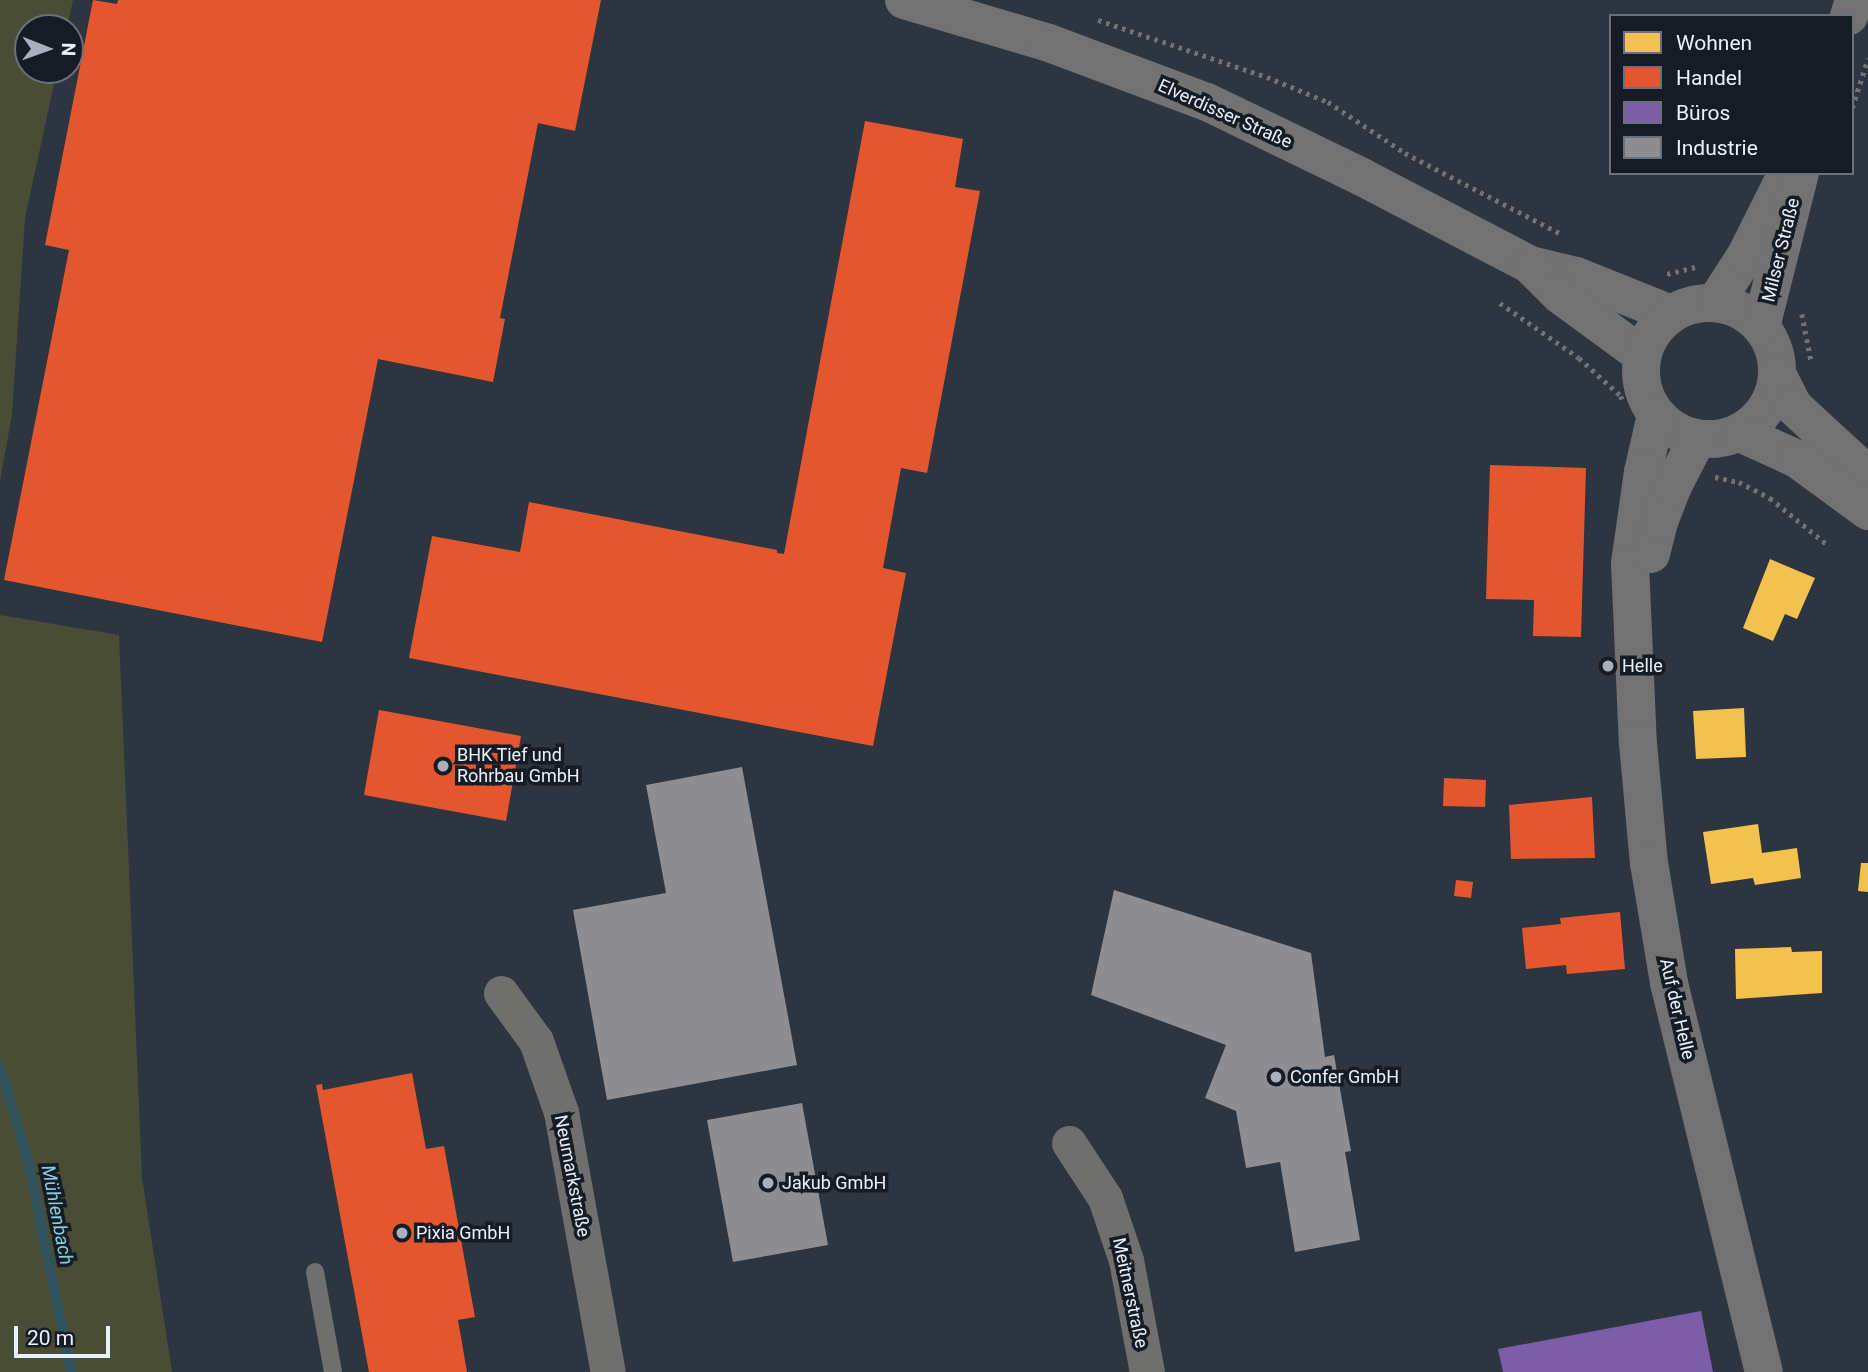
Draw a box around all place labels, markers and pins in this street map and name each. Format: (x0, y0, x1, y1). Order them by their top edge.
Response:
place label: Helle (1622, 655, 1663, 677)
marker: Helle (1600, 658, 1616, 674)
place label: BHK Tief und Rohrbau GmbH (457, 745, 580, 788)
marker: BHK Tief und Rohrbau GmbH (435, 758, 451, 774)
place label: Confer GmbH (1290, 1066, 1399, 1088)
marker: Confer GmbH (1268, 1069, 1284, 1085)
place label: Jakub GmbH (782, 1172, 886, 1194)
marker: Jakub GmbH (760, 1175, 776, 1191)
place label: Pixia GmbH (416, 1222, 510, 1244)
marker: Pixia GmbH (394, 1225, 410, 1241)

